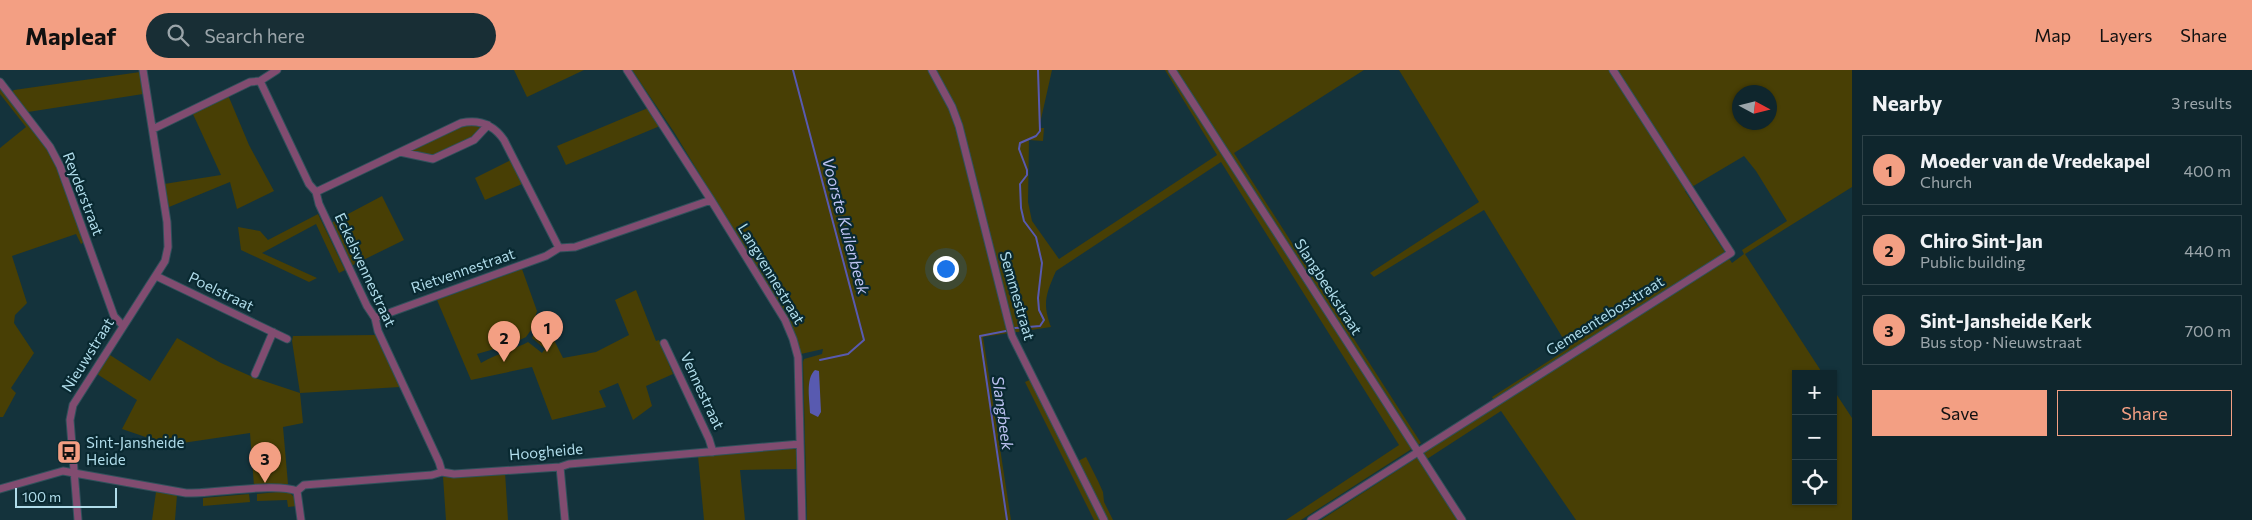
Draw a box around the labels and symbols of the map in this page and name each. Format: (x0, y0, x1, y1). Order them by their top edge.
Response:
north arrow (1732, 85, 1777, 130)
street label: Reyderstraat (60, 149, 108, 238)
water label: Voorste Kuilenbeek (819, 155, 874, 297)
street label: Eckelsvennestraat (332, 210, 400, 329)
street label: Langvennestraat (735, 220, 809, 327)
street label: Slangbeekstraat (1291, 235, 1367, 338)
street label: Rietvennestraat (408, 244, 517, 296)
street label: Semmestraat (997, 249, 1039, 342)
your location (933, 256, 959, 282)
street label: Poelstraat (186, 268, 257, 315)
street label: Gemeentebosstraat (1542, 272, 1667, 359)
pin: 1 (531, 311, 563, 352)
street label: Nieuwstraat (57, 314, 117, 395)
pin: 2 (488, 321, 520, 362)
street label: Vennestraat (677, 349, 729, 432)
water label: Slangbeek (989, 375, 1018, 452)
place label: Sint-Jansheide Heide (86, 433, 184, 468)
bus stop icon: Sint-Jansheide Heide (56, 439, 82, 465)
street label: Hoogheide (508, 439, 584, 463)
pin: 3 (249, 442, 281, 483)
scale bar (15, 485, 118, 508)

